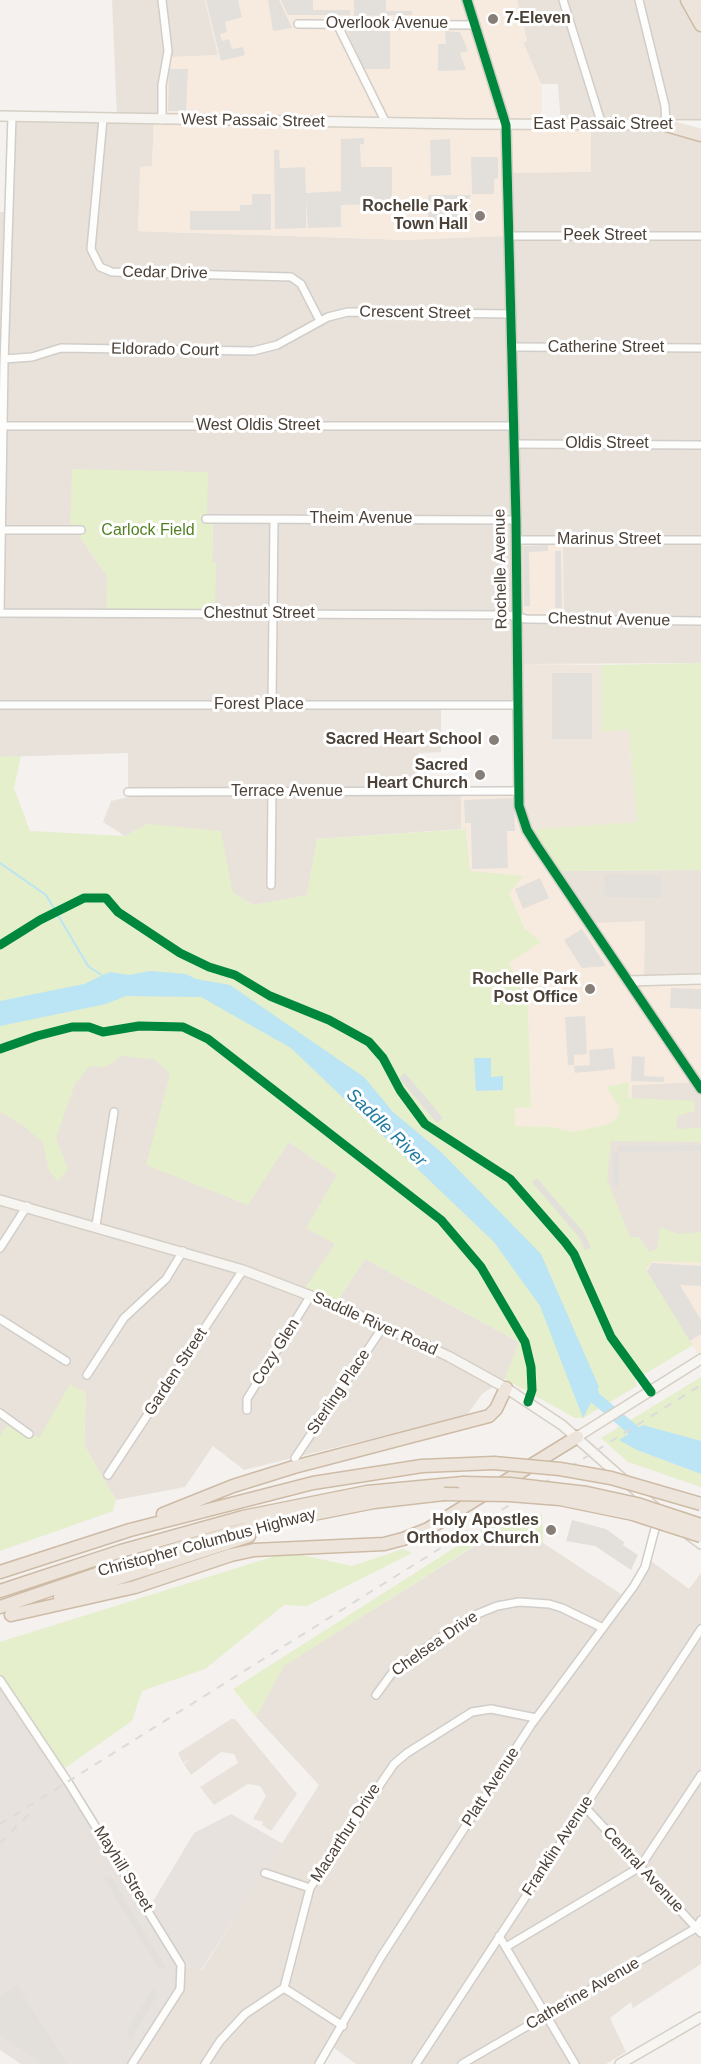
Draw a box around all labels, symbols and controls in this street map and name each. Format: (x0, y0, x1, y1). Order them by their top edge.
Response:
place label: 7-Eleven (505, 9, 571, 29)
marker: 7-Eleven (486, 12, 500, 26)
street label: Overlook Avenue (326, 14, 448, 34)
street label: West Passaic Street (181, 110, 325, 132)
street label: East Passaic Street (533, 115, 673, 135)
place label: Rochelle Park Town Hall (362, 197, 468, 235)
marker: Rochelle Park Town Hall (473, 209, 487, 223)
street label: Peek Street (563, 226, 647, 246)
street label: Cedar Drive (122, 263, 208, 283)
street label: Crescent Street (359, 302, 471, 324)
street label: Catherine Street (548, 338, 664, 358)
street label: Eldorado Court (111, 339, 219, 361)
street label: West Oldis Street (196, 416, 320, 436)
street label: Oldis Street (565, 434, 649, 454)
street label: Theim Avenue (310, 509, 412, 529)
street label: Rochelle Avenue (490, 509, 512, 629)
park label: Carlock Field (101, 521, 195, 541)
street label: Marinus Street (557, 530, 661, 550)
street label: Chestnut Street (203, 604, 315, 624)
street label: Chestnut Avenue (548, 609, 670, 631)
street label: Forest Place (214, 695, 304, 715)
place label: Sacred Heart School (326, 730, 482, 750)
marker: Sacred Heart School (487, 733, 501, 747)
place label: Sacred Heart Church (367, 756, 468, 794)
marker: Sacred Heart Church (473, 768, 487, 782)
street label: Terrace Avenue (231, 782, 343, 802)
place label: Rochelle Park Post Office (472, 970, 578, 1008)
marker: Rochelle Park Post Office (583, 982, 597, 996)
water label: Saddle River (341, 1084, 431, 1172)
street label: Saddle River Road (310, 1288, 440, 1360)
street label: Cozy Glen (248, 1315, 304, 1389)
street label: Garden Street (141, 1325, 211, 1419)
street label: Sterling Place (303, 1346, 375, 1438)
street label: Christopher Columbus Highway (96, 1505, 318, 1581)
place label: Holy Apostles Orthodox Church (407, 1511, 539, 1549)
marker: Holy Apostles Orthodox Church (544, 1523, 558, 1537)
street label: Chelsea Drive (388, 1607, 482, 1681)
street label: Platt Avenue (458, 1744, 524, 1830)
street label: Macarthur Drive (307, 1780, 385, 1886)
street label: Franklin Avenue (519, 1792, 597, 1900)
street label: Mayhill Street (89, 1823, 157, 1915)
street label: Central Avenue (598, 1823, 688, 1917)
street label: Catherine Avenue (523, 1954, 643, 2034)

